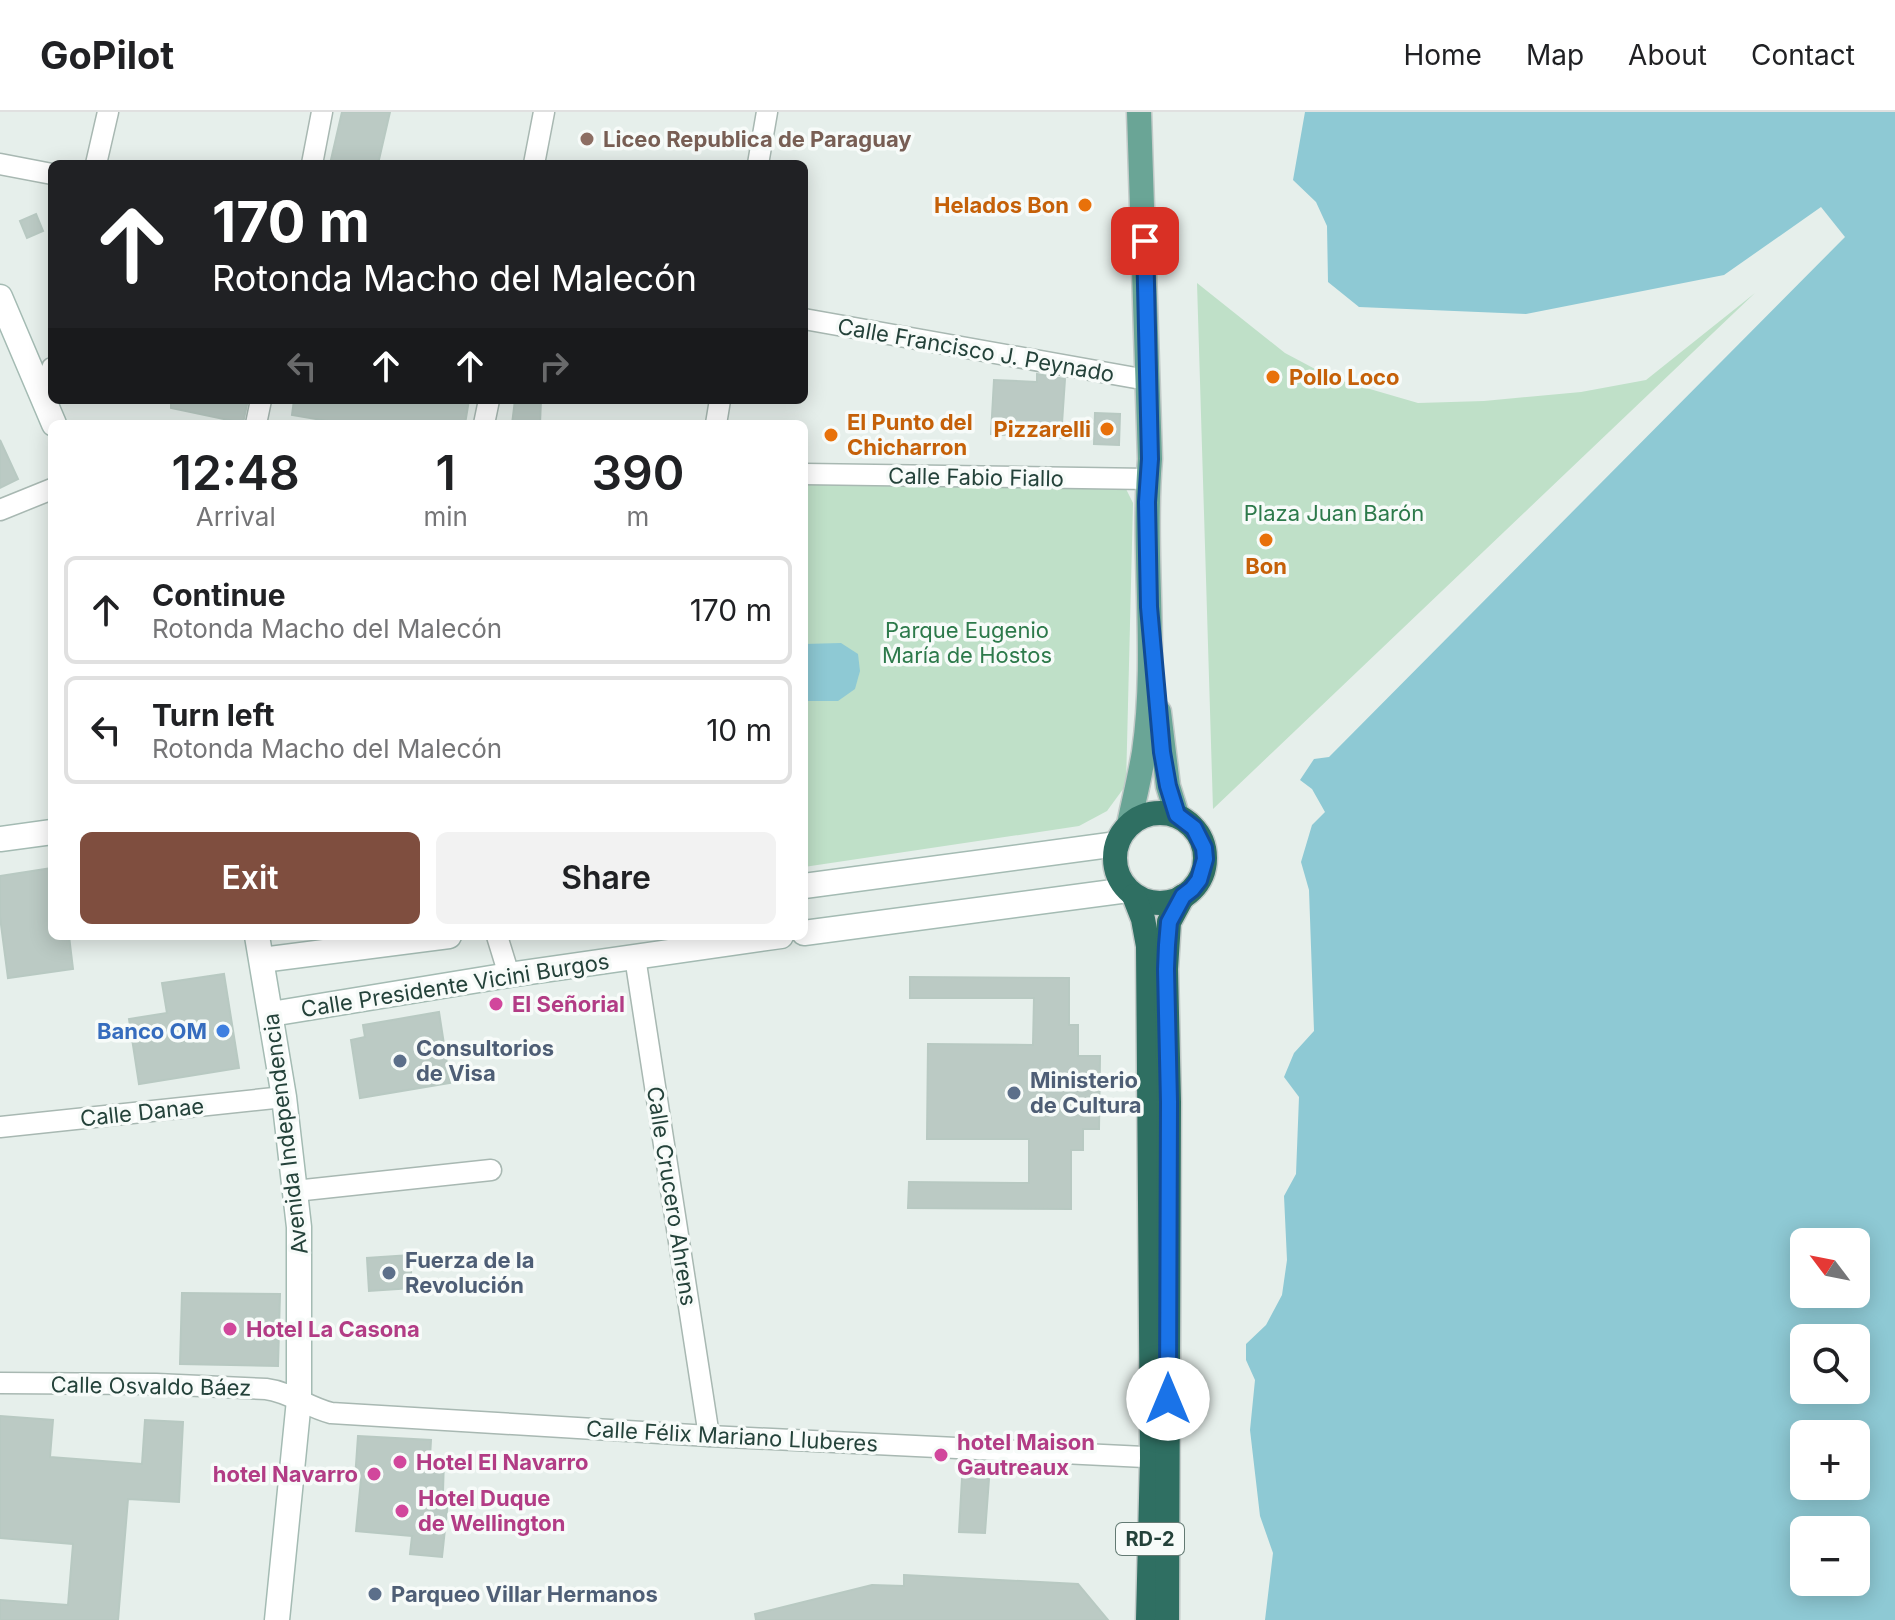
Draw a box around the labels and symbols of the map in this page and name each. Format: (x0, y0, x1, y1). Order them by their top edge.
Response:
place label: Liceo Republica de Paraguay (603, 126, 912, 152)
marker: Liceo Republica de Paraguay (578, 130, 596, 148)
place label: Helados Bon (934, 192, 1069, 218)
marker: Helados Bon (1076, 196, 1094, 214)
pin (1111, 207, 1179, 275)
street label: Calle Francisco J. Peynado (836, 313, 1116, 387)
place label: Pollo Loco (1289, 364, 1400, 390)
marker: Pollo Loco (1264, 368, 1282, 386)
place label: El Punto del Chicharron (847, 409, 973, 460)
place label: Pizzarelli (993, 416, 1091, 442)
marker: Pizzarelli (1098, 420, 1116, 438)
marker: El Punto del Chicharron (822, 426, 840, 444)
street label: Calle Fabio Fiallo (888, 462, 1064, 492)
park label: Plaza Juan Barón (1244, 500, 1424, 526)
marker: Bon (1257, 531, 1275, 549)
place label: Bon (1245, 553, 1287, 579)
park label: Parque Eugenio María de Hostos (882, 617, 1052, 668)
street label: Calle Presidente Vicini Burgos (299, 948, 611, 1022)
place label: El Señorial (512, 991, 625, 1017)
marker: El Señorial (487, 995, 505, 1013)
street label: Avenida Independencia (257, 1012, 313, 1256)
place label: Banco OM (97, 1018, 207, 1044)
marker: Banco OM (214, 1022, 232, 1040)
place label: Consultorios de Visa (416, 1035, 554, 1086)
marker: Consultorios de Visa (391, 1052, 409, 1070)
place label: Ministerio de Cultura (1030, 1067, 1142, 1118)
street label: Calle Crucero Ahrens (642, 1084, 702, 1308)
marker: Ministerio de Cultura (1005, 1084, 1023, 1102)
street label: Calle Danae (79, 1093, 205, 1131)
north arrow (1790, 1228, 1870, 1308)
place label: Fuerza de la Revolución (405, 1247, 534, 1298)
marker: Fuerza de la Revolución (380, 1264, 398, 1282)
place label: Hotel La Casona (246, 1316, 420, 1342)
marker: Hotel La Casona (221, 1320, 239, 1338)
position arrow (1126, 1357, 1210, 1441)
street label: Calle Osvaldo Báez (50, 1371, 252, 1401)
street label: Calle Félix Mariano Lluberes (585, 1415, 879, 1457)
place label: hotel Maison Gautreaux (957, 1429, 1095, 1480)
marker: hotel Maison Gautreaux (932, 1446, 950, 1464)
place label: Hotel El Navarro (416, 1449, 589, 1475)
marker: Hotel El Navarro (391, 1453, 409, 1471)
place label: hotel Navarro (213, 1461, 358, 1487)
marker: hotel Navarro (365, 1465, 383, 1483)
place label: Hotel Duque de Wellington (418, 1485, 566, 1536)
marker: Hotel Duque de Wellington (393, 1502, 411, 1520)
road number: RD-2 (1116, 1523, 1184, 1555)
place label: Parqueo Villar Hermanos (391, 1581, 658, 1607)
marker: Parqueo Villar Hermanos (366, 1585, 384, 1603)

